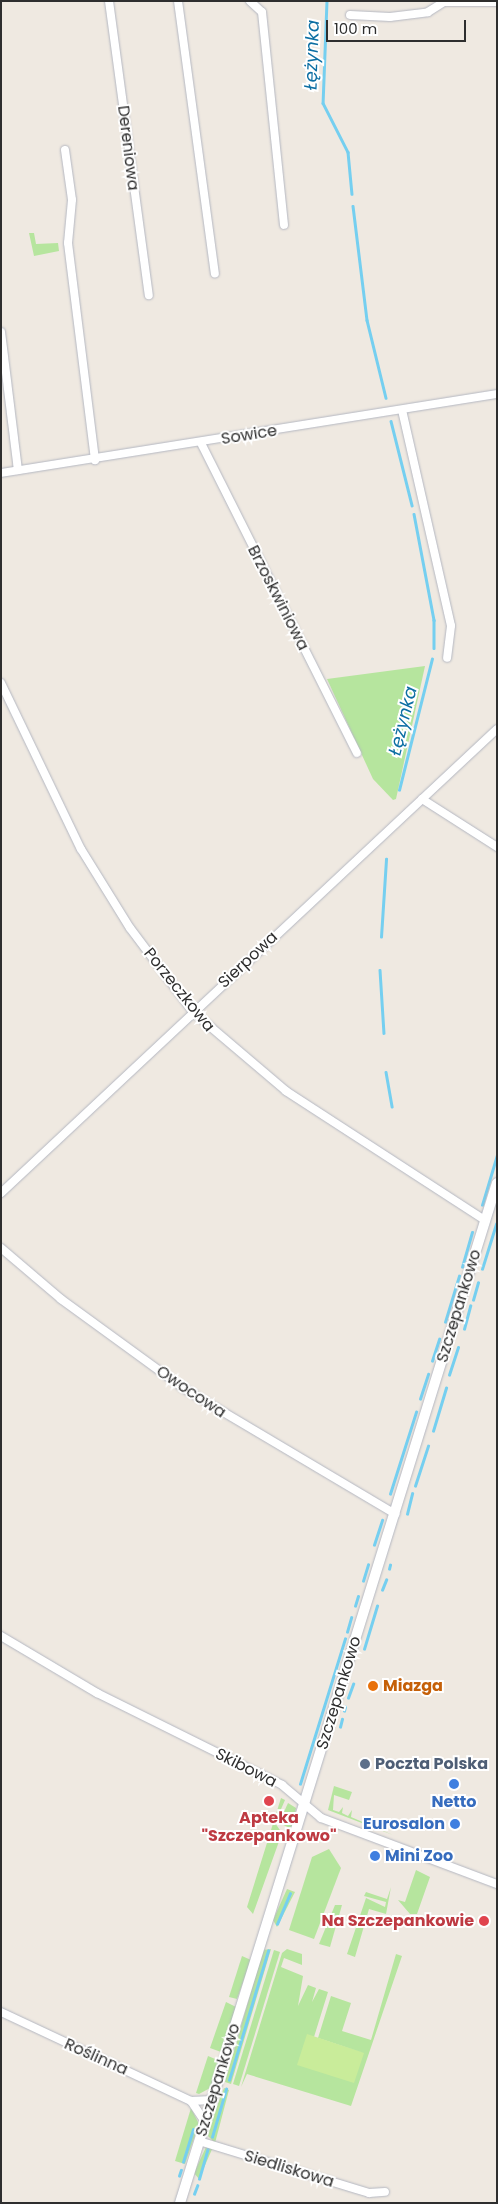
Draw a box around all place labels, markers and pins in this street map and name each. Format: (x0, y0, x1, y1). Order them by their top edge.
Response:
place label: Miazga (383, 1676, 443, 1696)
marker: Miazga (367, 1680, 379, 1692)
place label: Poczta Polska (375, 1754, 488, 1774)
marker: Poczta Polska (359, 1758, 371, 1770)
marker: Netto (448, 1778, 460, 1790)
place label: Netto (431, 1792, 477, 1812)
marker: Apteka "Szczepankowo" (263, 1795, 275, 1807)
place label: Apteka "Szczepankowo" (201, 1808, 337, 1846)
place label: Eurosalon (363, 1814, 445, 1834)
marker: Eurosalon (449, 1818, 461, 1830)
place label: Mini Zoo (385, 1846, 453, 1866)
marker: Mini Zoo (369, 1850, 381, 1862)
place label: Na Szczepankowie (321, 1911, 474, 1931)
marker: Na Szczepankowie (478, 1915, 490, 1927)

